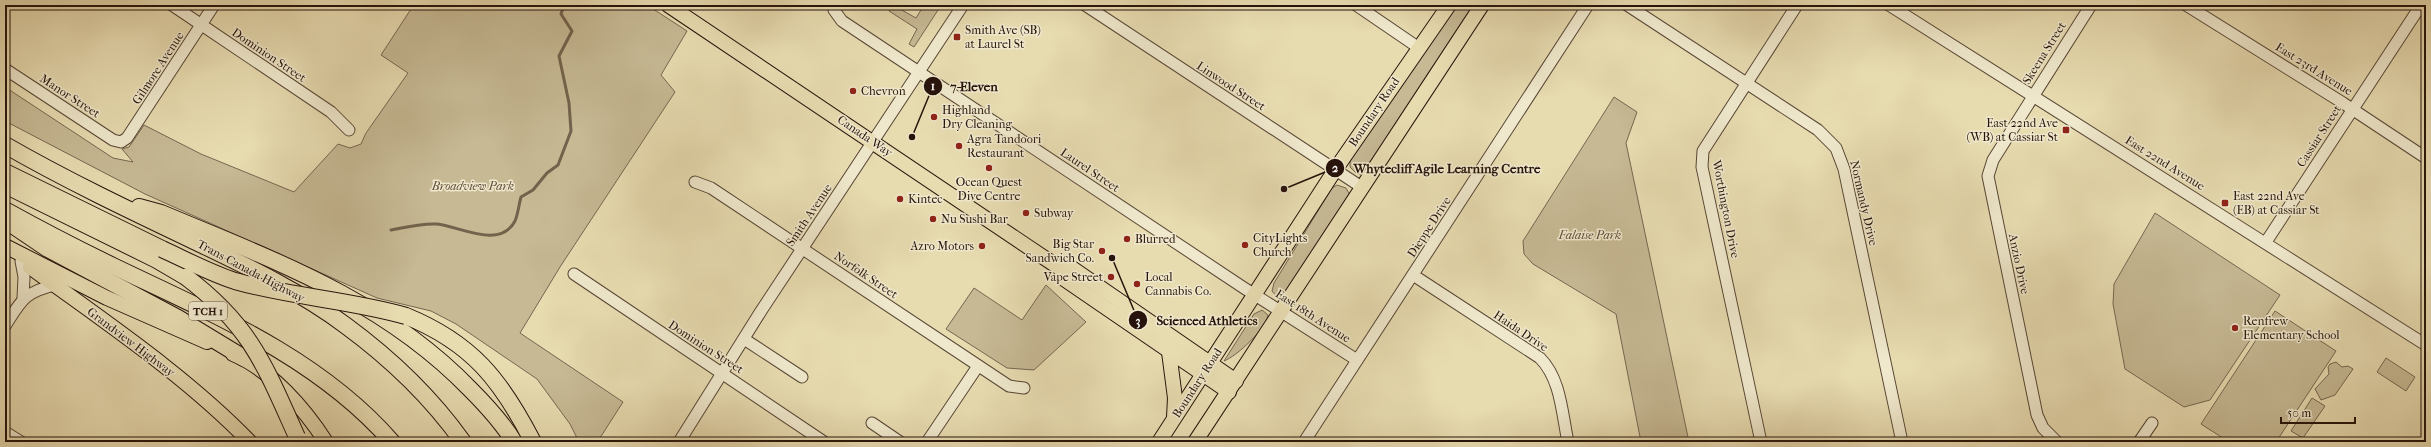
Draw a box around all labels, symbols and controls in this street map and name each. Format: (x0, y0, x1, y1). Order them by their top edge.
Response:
street label: Skeena Street (2019, 19, 2069, 87)
place label: Smith Ave (SB) at Laurel St (965, 23, 1041, 51)
street label: Dominion Street (229, 25, 309, 85)
street label: Gilmore Avenue (129, 29, 187, 107)
marker: Smith Ave (SB) at Laurel St (952, 32, 962, 42)
street label: East 23rd Avenue (2273, 40, 2355, 98)
street label: Linwood Street (1194, 59, 1269, 114)
street label: Manor Street (37, 71, 103, 121)
callout: 7-Eleven (923, 74, 1006, 99)
street label: Boundary Road (1346, 74, 1403, 149)
text: 1 (931, 79, 935, 93)
text: 7-Eleven (949, 79, 998, 94)
place label: Chevron (861, 84, 906, 98)
marker: Chevron (848, 86, 858, 96)
street label: Cassiar Street (2294, 102, 2345, 170)
place label: Highland Dry Cleaning (942, 103, 1012, 131)
street label: Canada Way (835, 112, 896, 160)
marker: Highland Dry Cleaning (929, 112, 939, 122)
place label: East 22nd Ave (WB) at Cassiar St (1966, 116, 2059, 144)
marker: East 22nd Ave (WB) at Cassiar St (2061, 125, 2071, 135)
place label: Agra Tandoori Restaurant (966, 132, 1042, 160)
street label: East 22nd Avenue (2123, 133, 2207, 193)
marker: Agra Tandoori Restaurant (954, 141, 964, 151)
street label: Laurel Street (1058, 145, 1123, 195)
callout: Whytecliff Agile Learning Centre (1325, 156, 1548, 181)
street label: Worthington Drive (1709, 158, 1742, 259)
street label: Normandy Drive (1847, 159, 1881, 247)
text: 2 (1332, 161, 1339, 175)
text: Whytecliff Agile Learning Centre (1353, 161, 1541, 177)
marker: Ocean Quest Dive Centre (984, 163, 994, 173)
place label: Ocean Quest Dive Centre (956, 175, 1023, 203)
park label: Broadview Park (431, 179, 514, 193)
street label: Smith Avenue (783, 181, 835, 249)
place label: East 22nd Ave (EB) at Cassiar St (2233, 189, 2320, 217)
place label: Kintec (908, 192, 943, 206)
marker: Kintec (895, 194, 905, 204)
street label: Dieppe Drive (1404, 194, 1454, 260)
marker: East 22nd Ave (EB) at Cassiar St (2220, 198, 2230, 208)
place label: Subway (1034, 206, 1074, 220)
marker: Subway (1021, 208, 1031, 218)
place label: Nu Sushi Bar (941, 212, 1009, 226)
marker: Nu Sushi Bar (928, 214, 938, 224)
park label: Falaise Park (1558, 228, 1621, 242)
place label: CityLights Church (1253, 231, 1308, 259)
street label: Anzio Drive (2006, 231, 2032, 296)
place label: Blurred (1135, 232, 1176, 246)
marker: Blurred (1122, 234, 1132, 244)
street label: Trans-Canada Highway (195, 237, 308, 306)
place label: Big Star Sandwich Co. (1025, 237, 1095, 265)
place label: Azro Motors (910, 239, 975, 253)
marker: CityLights Church (1240, 240, 1250, 250)
marker: Azro Motors (977, 241, 987, 251)
marker: Big Star Sandwich Co. (1097, 246, 1107, 256)
street label: Norfolk Street (832, 249, 901, 302)
place label: Vape Street (1043, 270, 1104, 284)
place label: Local Cannabis Co. (1145, 270, 1211, 298)
marker: Vape Street (1106, 272, 1116, 282)
marker: Local Cannabis Co. (1132, 279, 1142, 289)
street label: East 18th Avenue (1273, 286, 1353, 346)
road number: TCH 1 (189, 302, 227, 320)
street label: Grandview Highway (85, 305, 178, 380)
callout: Scienced Athletics (1128, 308, 1265, 333)
street label: Haida Drive (1491, 308, 1551, 354)
text: Scienced Athletics (1156, 313, 1258, 328)
text: 3 (1136, 314, 1141, 329)
place label: Renfrew Elementary School (2243, 314, 2340, 342)
street label: Dominion Street (666, 318, 747, 377)
marker: Renfrew Elementary School (2230, 323, 2240, 333)
street label: Boundary Road (1169, 345, 1225, 421)
scale bar (2281, 399, 2355, 425)
text: 50 m (2287, 406, 2311, 420)

